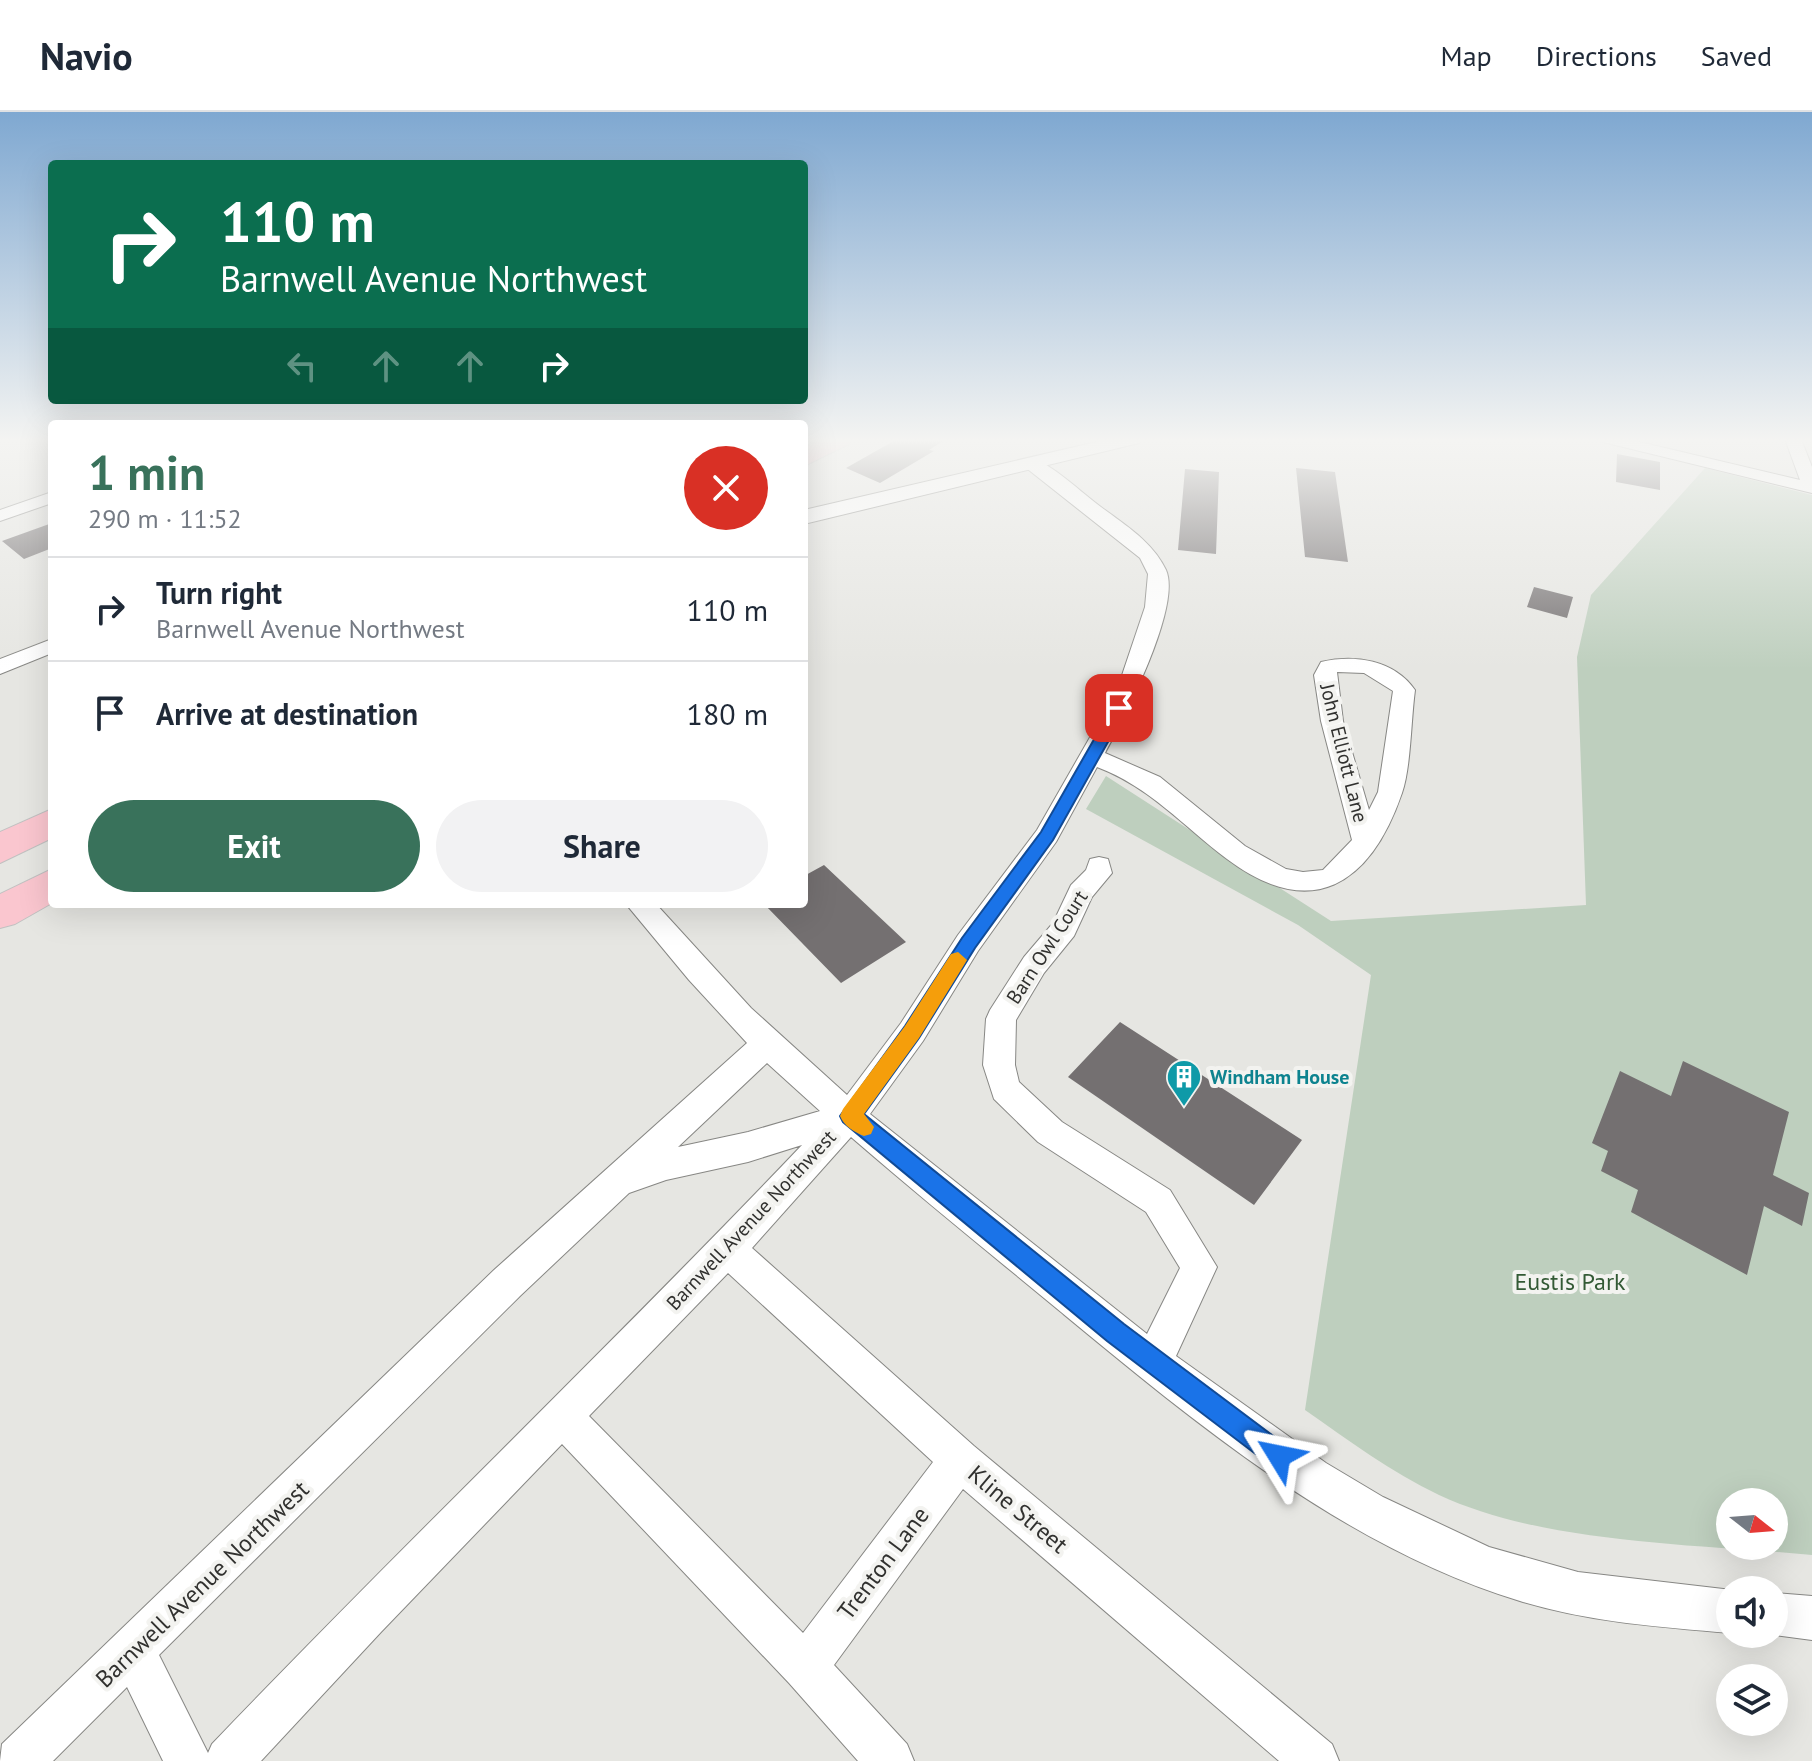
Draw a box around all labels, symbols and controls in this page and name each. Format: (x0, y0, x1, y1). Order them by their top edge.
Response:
text: Navio (40, 31, 133, 80)
text: Map (1441, 37, 1492, 74)
text: Directions (1536, 37, 1657, 74)
text: Saved (1701, 37, 1772, 74)
text: 110 m (220, 185, 375, 257)
icon: right (88, 192, 192, 296)
text: Barnwell Avenue Northwest (220, 255, 647, 302)
icon: left (280, 344, 324, 388)
icon: ahead (364, 344, 408, 388)
icon: ahead (448, 344, 492, 388)
icon: right (532, 344, 576, 388)
text: 1 min (88, 441, 205, 503)
button: close (684, 446, 768, 530)
text: 290 m · 11:52 (88, 502, 242, 535)
text: Turn right (156, 573, 282, 612)
icon: right (88, 587, 132, 631)
text: 110 m (687, 590, 768, 629)
text: Barnwell Avenue Northwest (156, 612, 465, 645)
pin (1085, 674, 1153, 742)
street label: John Elliott Lane (1314, 680, 1374, 825)
icon: arrive (1097, 686, 1141, 730)
icon: arrive (88, 691, 132, 735)
text: Arrive at destination (156, 694, 418, 733)
text: 180 m (687, 694, 768, 733)
button: Exit (88, 800, 420, 892)
button: Share (436, 800, 768, 892)
street label: Barn Owl Court (1001, 885, 1094, 1009)
building icon: Windham House (1165, 1058, 1203, 1108)
place label: Windham House (1210, 1064, 1349, 1090)
street label: Barnwell Avenue Northwest (661, 1124, 842, 1316)
park label: Eustis Park (1514, 1266, 1626, 1297)
position arrow (1237, 1414, 1321, 1498)
street label: Kline Street (962, 1458, 1074, 1560)
street label: Barnwell Avenue Northwest (89, 1474, 315, 1694)
north arrow (1716, 1488, 1788, 1560)
map controls (1716, 1488, 1788, 1736)
street label: Trenton Lane (830, 1500, 936, 1626)
button: sound (1716, 1576, 1788, 1648)
button: layers (1716, 1664, 1788, 1736)

